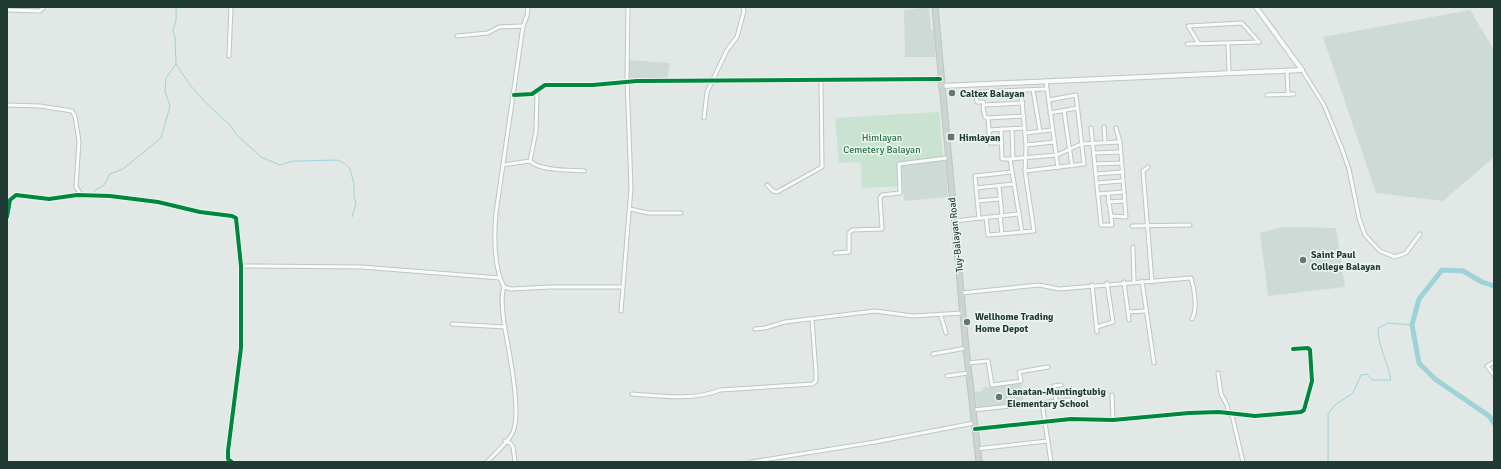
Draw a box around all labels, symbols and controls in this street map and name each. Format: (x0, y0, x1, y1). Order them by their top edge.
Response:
marker: Caltex Balayan (947, 88, 957, 98)
place label: Caltex Balayan (960, 88, 1025, 100)
park label: Himlayan Cemetery Balayan (843, 132, 921, 156)
marker: Himlayan (946, 132, 956, 142)
place label: Himlayan (959, 132, 1001, 144)
street label: Tuy-Balayan Road (946, 197, 966, 273)
place label: Saint Paul College Balayan (1311, 249, 1381, 273)
marker: Saint Paul College Balayan (1298, 255, 1308, 265)
place label: Wellhome Trading Home Depot (975, 311, 1054, 335)
marker: Wellhome Trading Home Depot (962, 317, 972, 327)
place label: Lanatan-Muntingtubig Elementary School (1007, 386, 1106, 410)
marker: Lanatan-Muntingtubig Elementary School (994, 392, 1004, 402)

